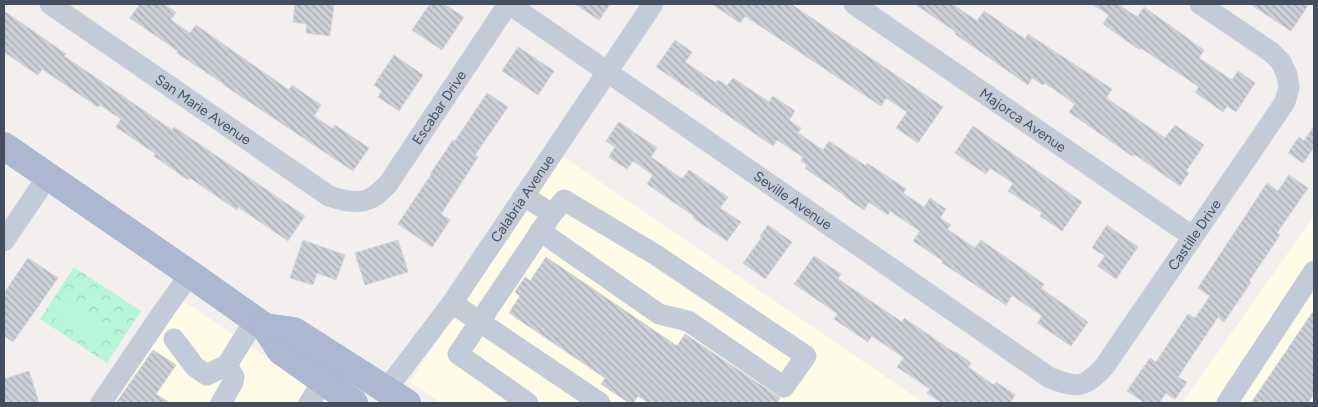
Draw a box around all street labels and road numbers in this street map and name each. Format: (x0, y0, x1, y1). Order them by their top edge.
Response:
street label: Escabar Drive (409, 67, 470, 148)
street label: San Marie Avenue (152, 71, 254, 149)
street label: Majorca Avenue (976, 85, 1070, 156)
street label: Calabria Avenue (487, 152, 558, 246)
street label: Seville Avenue (750, 168, 835, 234)
street label: Castille Drive (1165, 196, 1225, 274)

